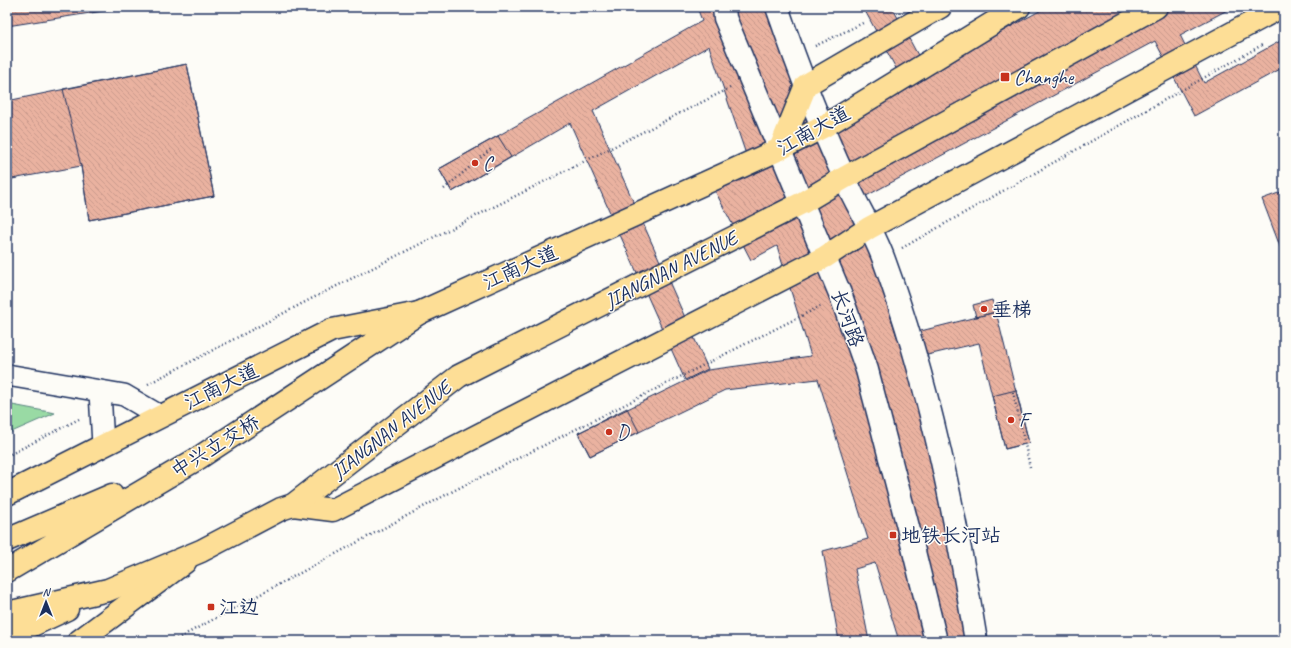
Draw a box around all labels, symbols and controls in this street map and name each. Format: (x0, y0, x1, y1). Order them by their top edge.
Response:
place label: Changhe (1014, 65, 1075, 90)
marker: Changhe (999, 71, 1011, 83)
street label: 江南大道 (772, 100, 854, 161)
place label: C (483, 151, 495, 176)
marker: C (470, 158, 480, 168)
street label: JIANGNAN AVENUE (600, 224, 744, 314)
street label: 江南大道 (479, 240, 562, 295)
street label: 长河路 (826, 286, 870, 352)
place label: 垂梯 (992, 297, 1032, 322)
marker: 垂梯 (979, 304, 989, 314)
street label: 江南大道 (180, 358, 263, 415)
street label: JIANGNAN AVENUE (326, 373, 458, 485)
place label: F (1019, 408, 1032, 433)
street label: 中兴立交桥 (166, 409, 264, 484)
marker: F (1006, 415, 1016, 425)
place label: D (617, 420, 630, 445)
marker: D (604, 427, 614, 437)
place label: 地铁长河站 (901, 523, 1001, 548)
marker: 地铁长河站 (888, 530, 898, 540)
north arrow (26, 582, 66, 622)
text: N (43, 585, 52, 599)
place label: 江边 (219, 595, 259, 620)
marker: 江边 (206, 602, 216, 612)

